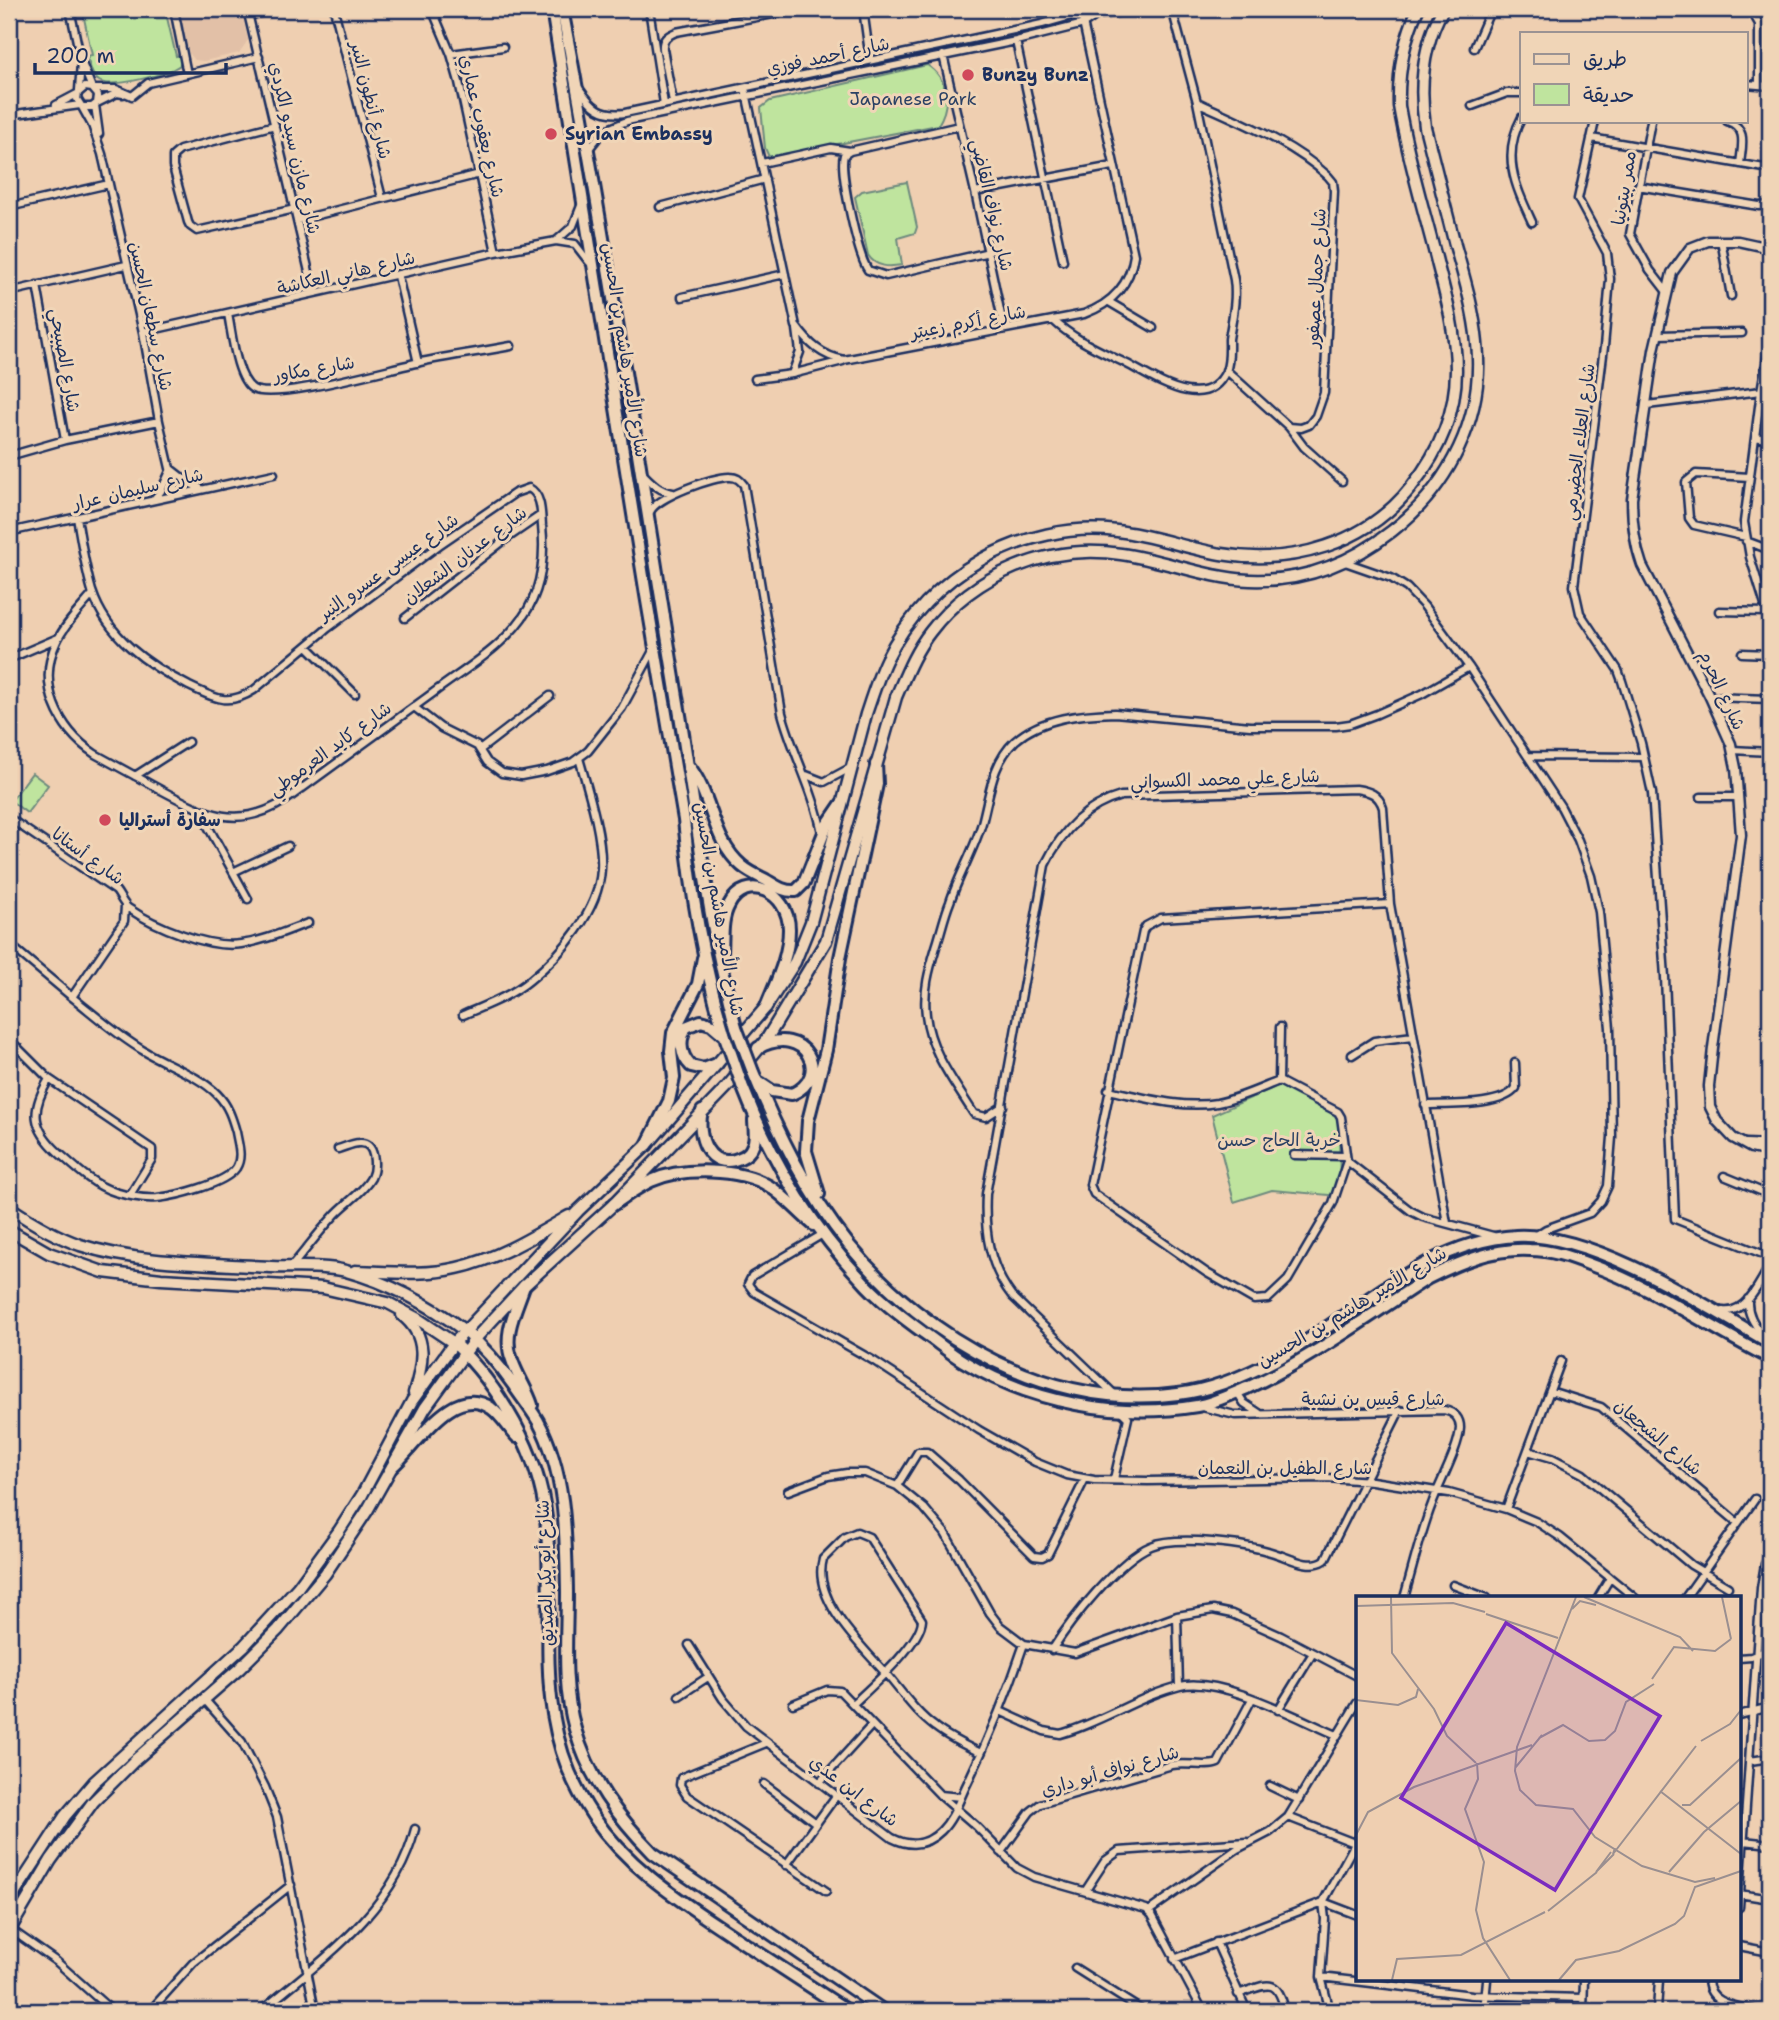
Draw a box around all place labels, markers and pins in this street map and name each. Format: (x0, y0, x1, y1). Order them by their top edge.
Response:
place label: Bunzy Bunz (982, 63, 1089, 87)
marker: Bunzy Bunz (960, 67, 976, 83)
place label: Syrian Embassy (565, 122, 713, 146)
marker: Syrian Embassy (543, 126, 559, 142)
place label: سفارة أستراليا (119, 808, 221, 832)
marker: سفارة أستراليا (97, 812, 113, 828)

